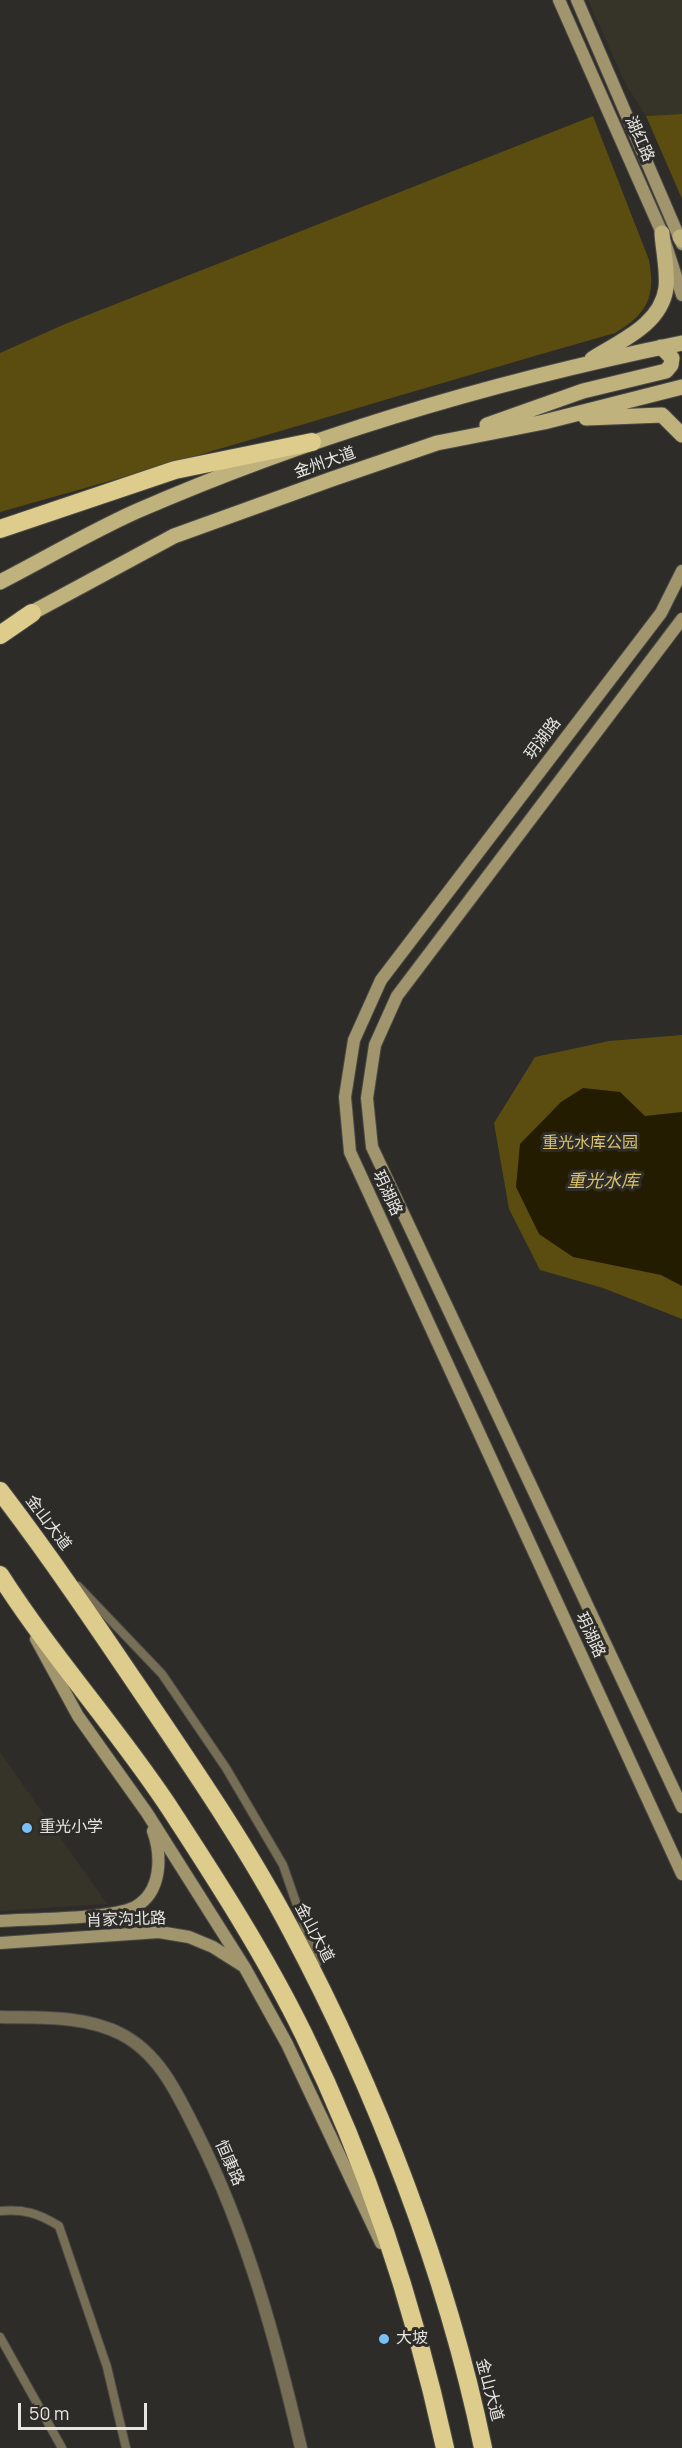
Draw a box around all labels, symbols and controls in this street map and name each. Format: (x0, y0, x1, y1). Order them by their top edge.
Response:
street label: 湖红路 (620, 113, 658, 165)
street label: 金州大道 (292, 444, 358, 482)
street label: 玥湖路 (521, 714, 565, 764)
park label: 重光水库公园 (542, 1134, 638, 1154)
street label: 玥湖路 (368, 1167, 406, 1219)
water label: 重光水库 (567, 1171, 639, 1193)
street label: 金山大道 (21, 1492, 75, 1554)
street label: 玥湖路 (571, 1609, 609, 1661)
place label: 重光小学 (39, 1818, 103, 1838)
marker: 重光小学 (20, 1821, 34, 1835)
street label: 金山大道 (291, 1900, 337, 1966)
street label: 肖家沟北路 (86, 1909, 166, 1931)
street label: 恒康路 (210, 2137, 248, 2189)
place label: 大坡 (396, 2329, 428, 2349)
marker: 大坡 (377, 2332, 391, 2346)
street label: 金山大道 (471, 2357, 507, 2423)
scale bar (21, 2391, 150, 2429)
text: 50 m (29, 2401, 69, 2425)

